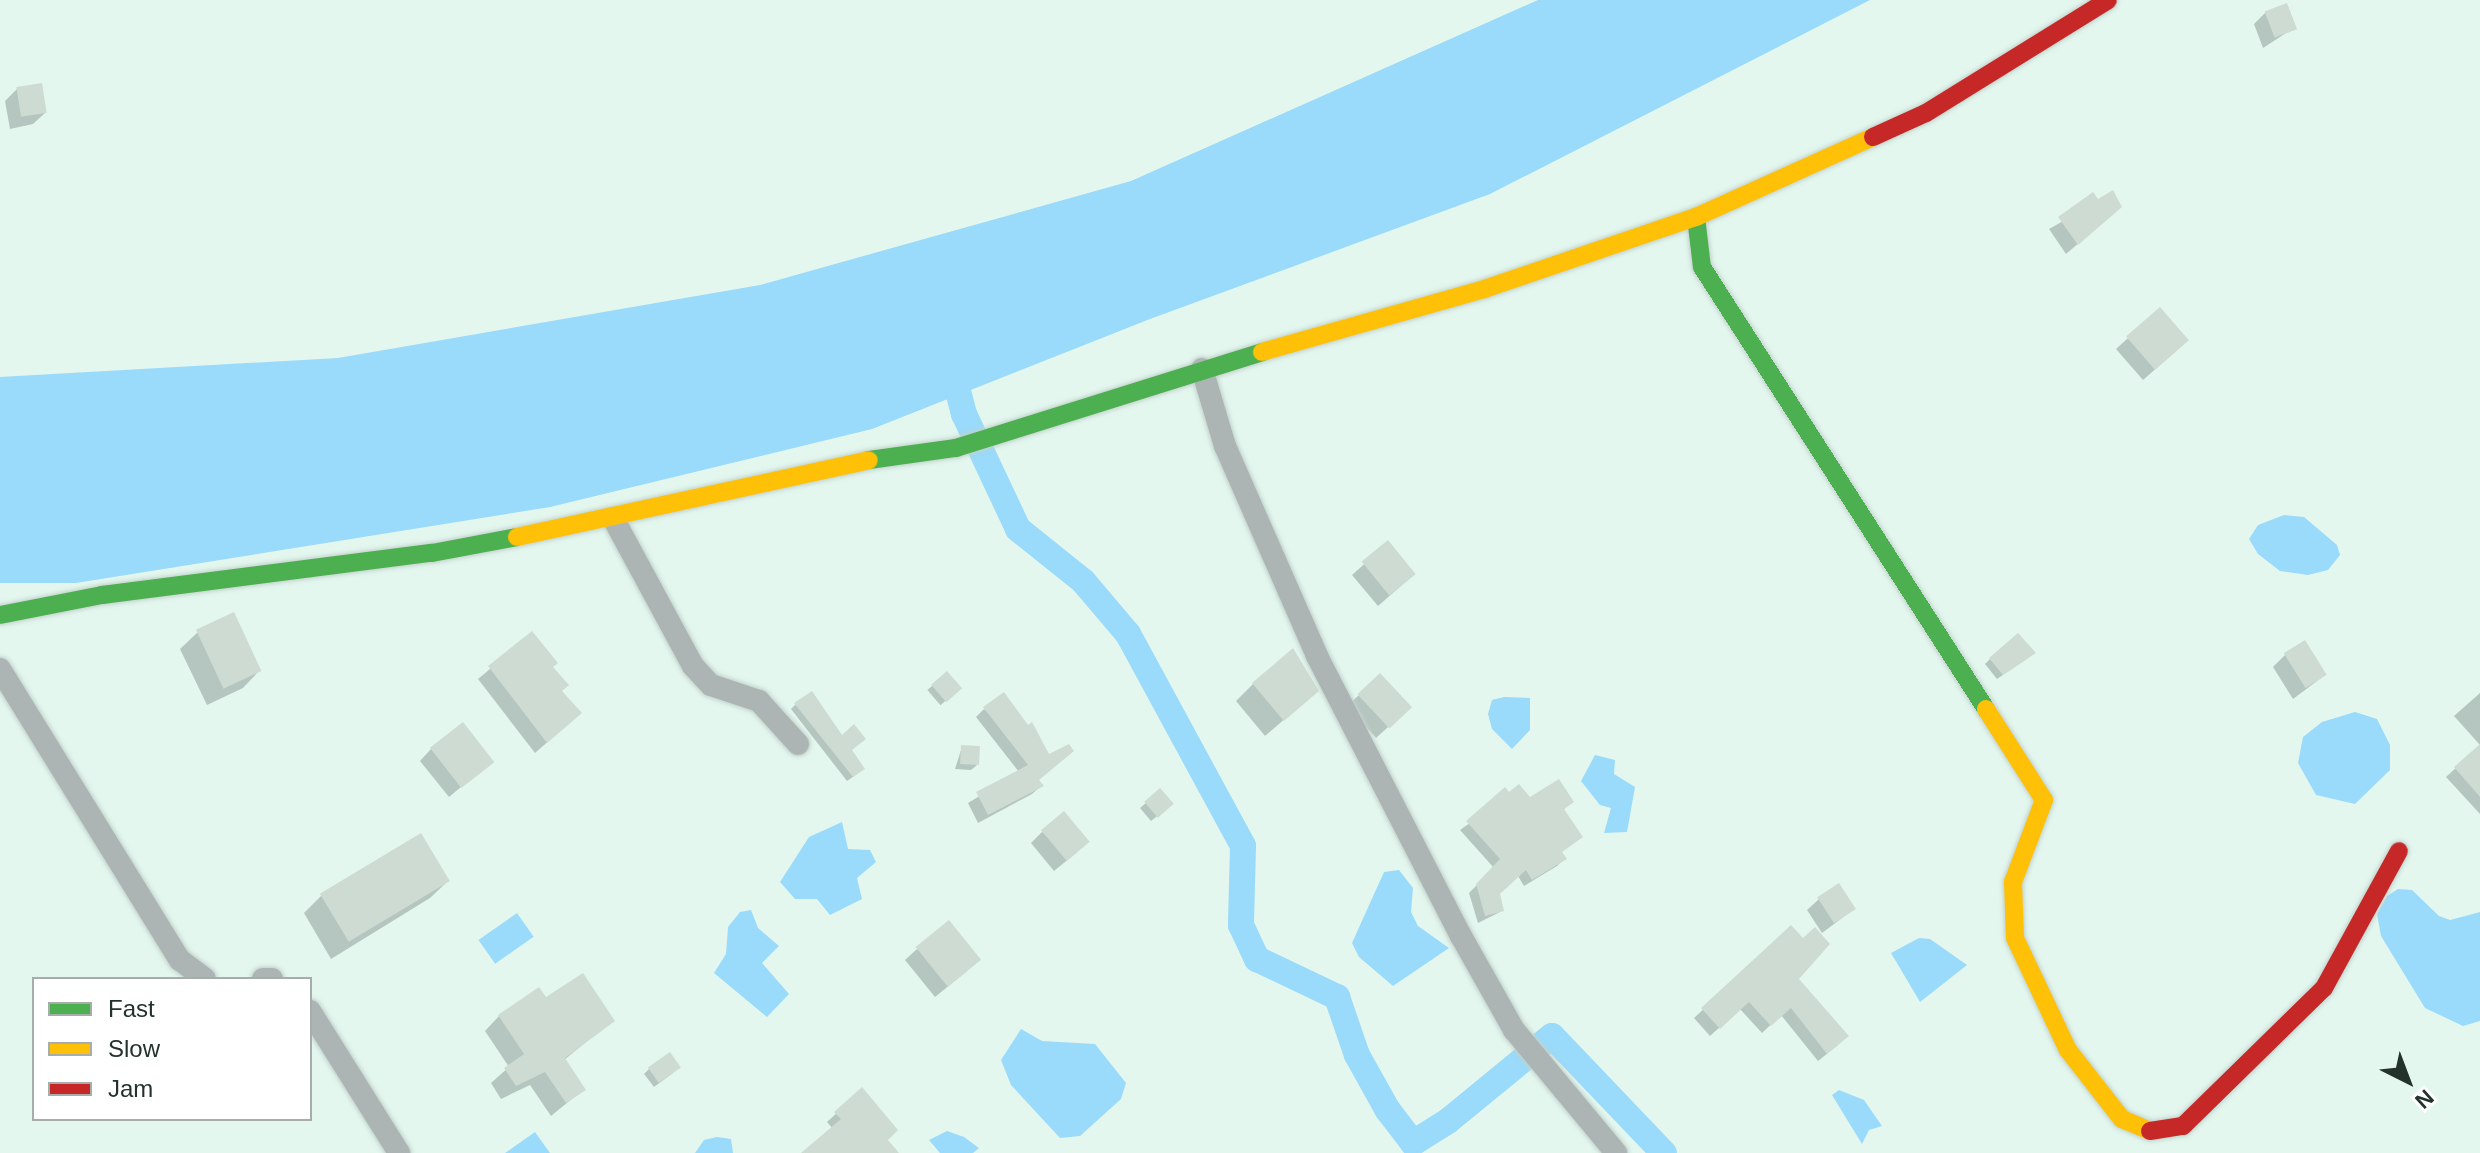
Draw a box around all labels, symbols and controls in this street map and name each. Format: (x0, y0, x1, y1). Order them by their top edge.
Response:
legend (32, 977, 312, 1121)
text: Fast (108, 995, 155, 1022)
text: Slow (108, 1035, 160, 1062)
north arrow (2368, 1041, 2448, 1121)
text: Jam (108, 1075, 153, 1102)
text: N (2410, 1085, 2439, 1114)

